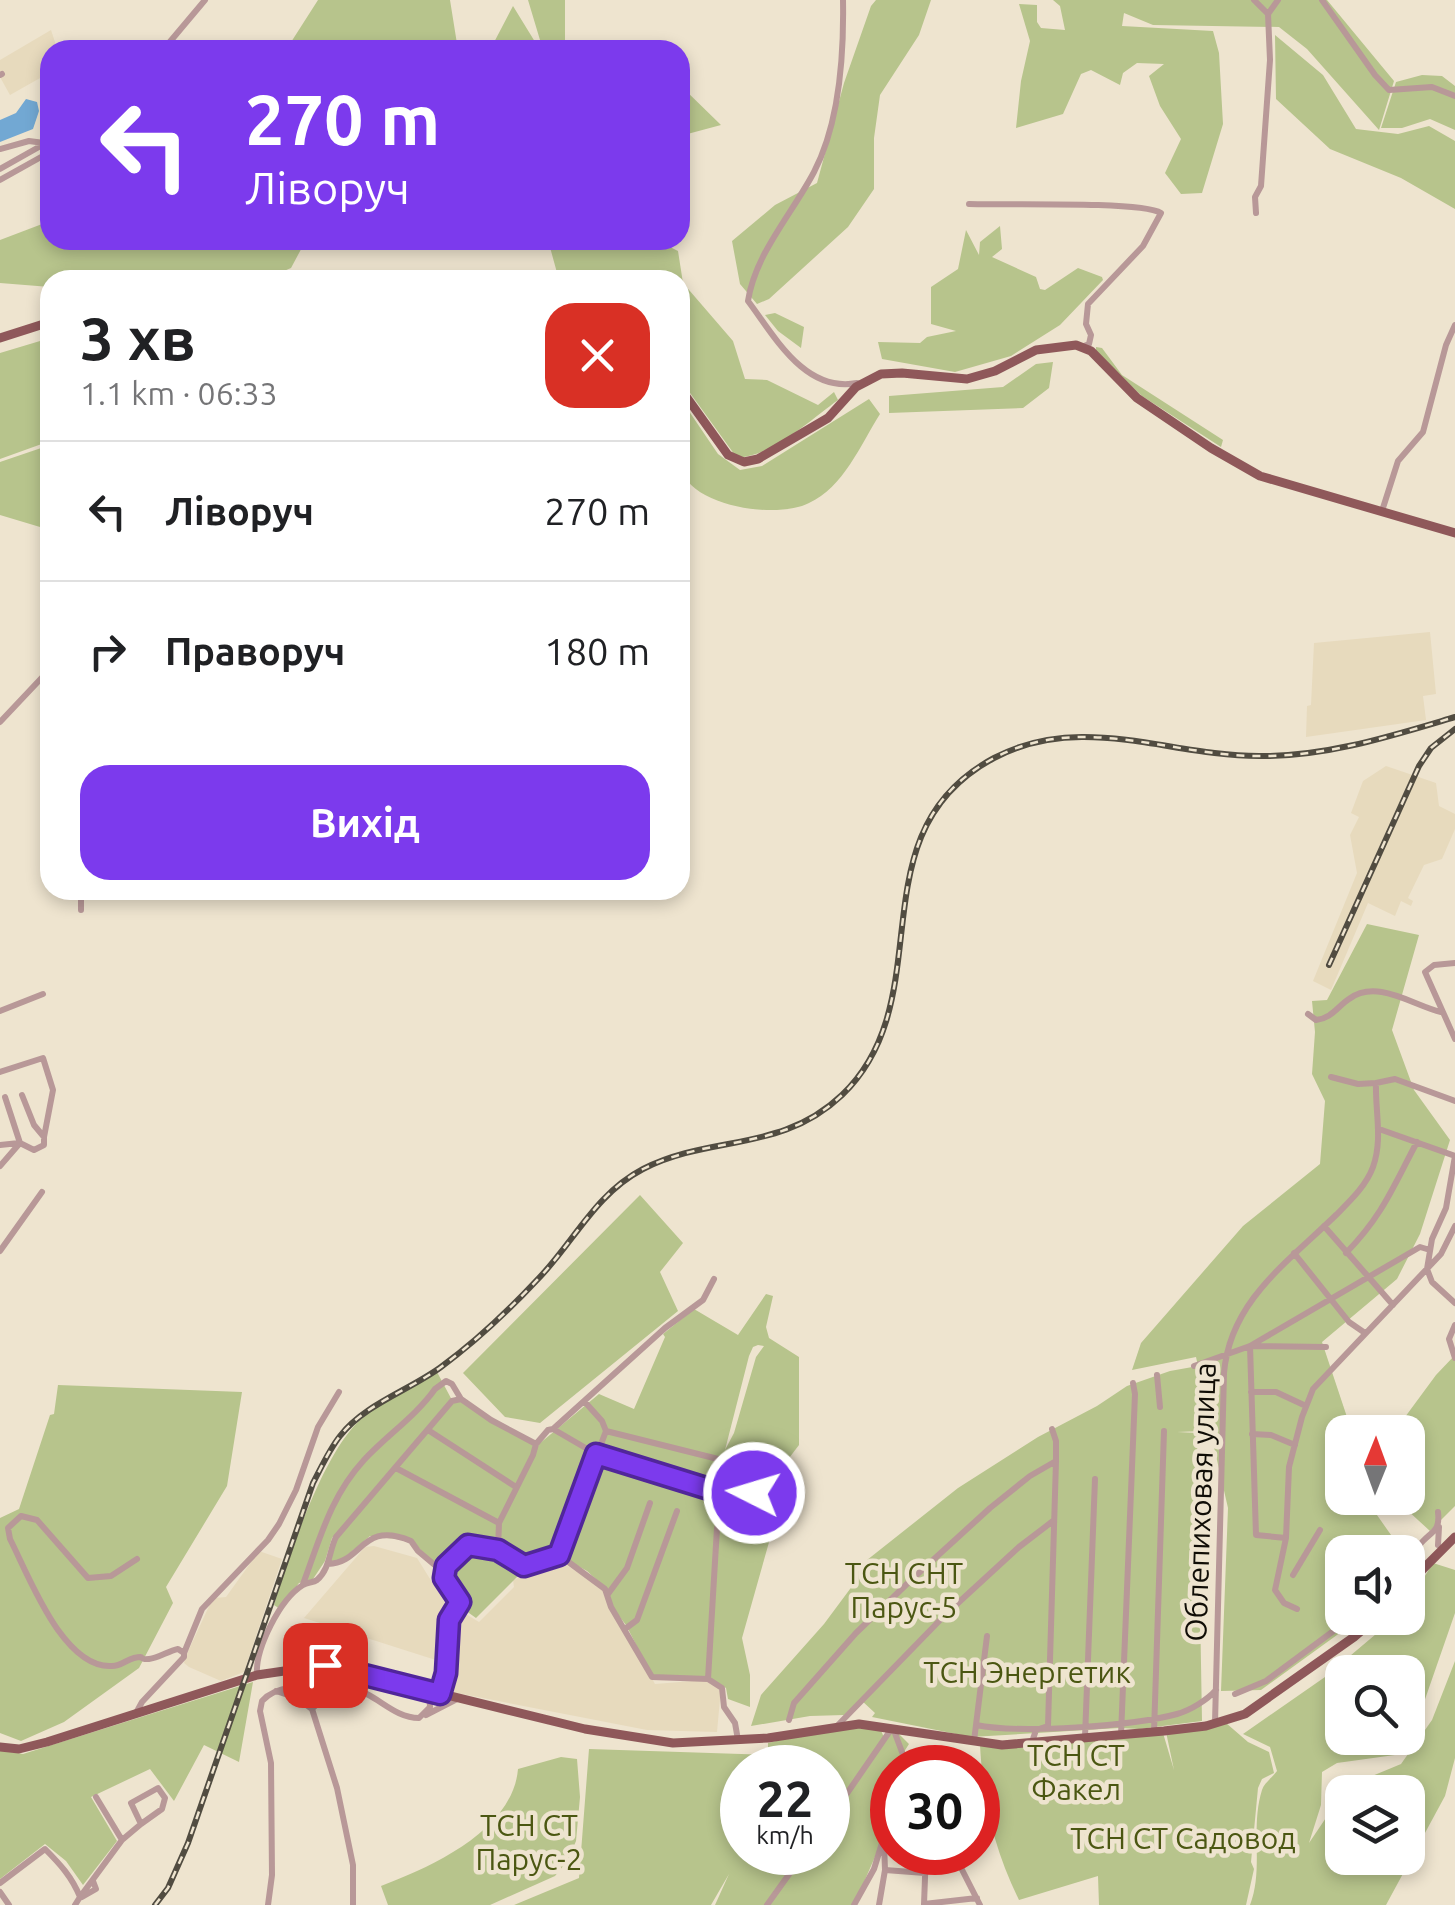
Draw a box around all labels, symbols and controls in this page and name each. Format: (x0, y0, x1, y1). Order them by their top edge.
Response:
icon: left (80, 80, 210, 210)
text: 270 m (245, 80, 440, 158)
text: Ліворуч (245, 162, 410, 213)
button: close (545, 303, 650, 408)
text: 3 хв (80, 304, 196, 371)
text: 1.1 km · 06:33 (80, 375, 278, 411)
icon: left (80, 484, 135, 539)
text: Ліворуч (165, 490, 314, 532)
text: 270 m (544, 490, 650, 532)
icon: right (80, 624, 135, 679)
text: Праворуч (165, 630, 345, 672)
text: 180 m (544, 630, 650, 672)
button: Вихід (80, 765, 650, 880)
street label: Облепиховая улица (1178, 1362, 1222, 1642)
north arrow (1325, 1415, 1425, 1515)
map controls (1325, 1415, 1425, 1875)
position arrow (702, 1441, 806, 1545)
button: sound (1325, 1535, 1425, 1635)
park label: ТСН СНТ Парус-5 (845, 1556, 964, 1624)
pin (283, 1623, 368, 1708)
icon: arrive (298, 1638, 353, 1693)
park label: ТСН Энергетик (923, 1655, 1131, 1689)
button: search (1325, 1655, 1425, 1755)
park label: ТСН СТ Факел (1027, 1738, 1125, 1806)
speed limit sign: 30 (870, 1745, 1000, 1875)
text: 22 (757, 1770, 813, 1826)
button: layers (1325, 1775, 1425, 1875)
park label: ТСН СТ Парус-2 (475, 1808, 583, 1876)
text: km/h (756, 1821, 814, 1849)
park label: ТСН СТ Садовод (1070, 1821, 1296, 1855)

